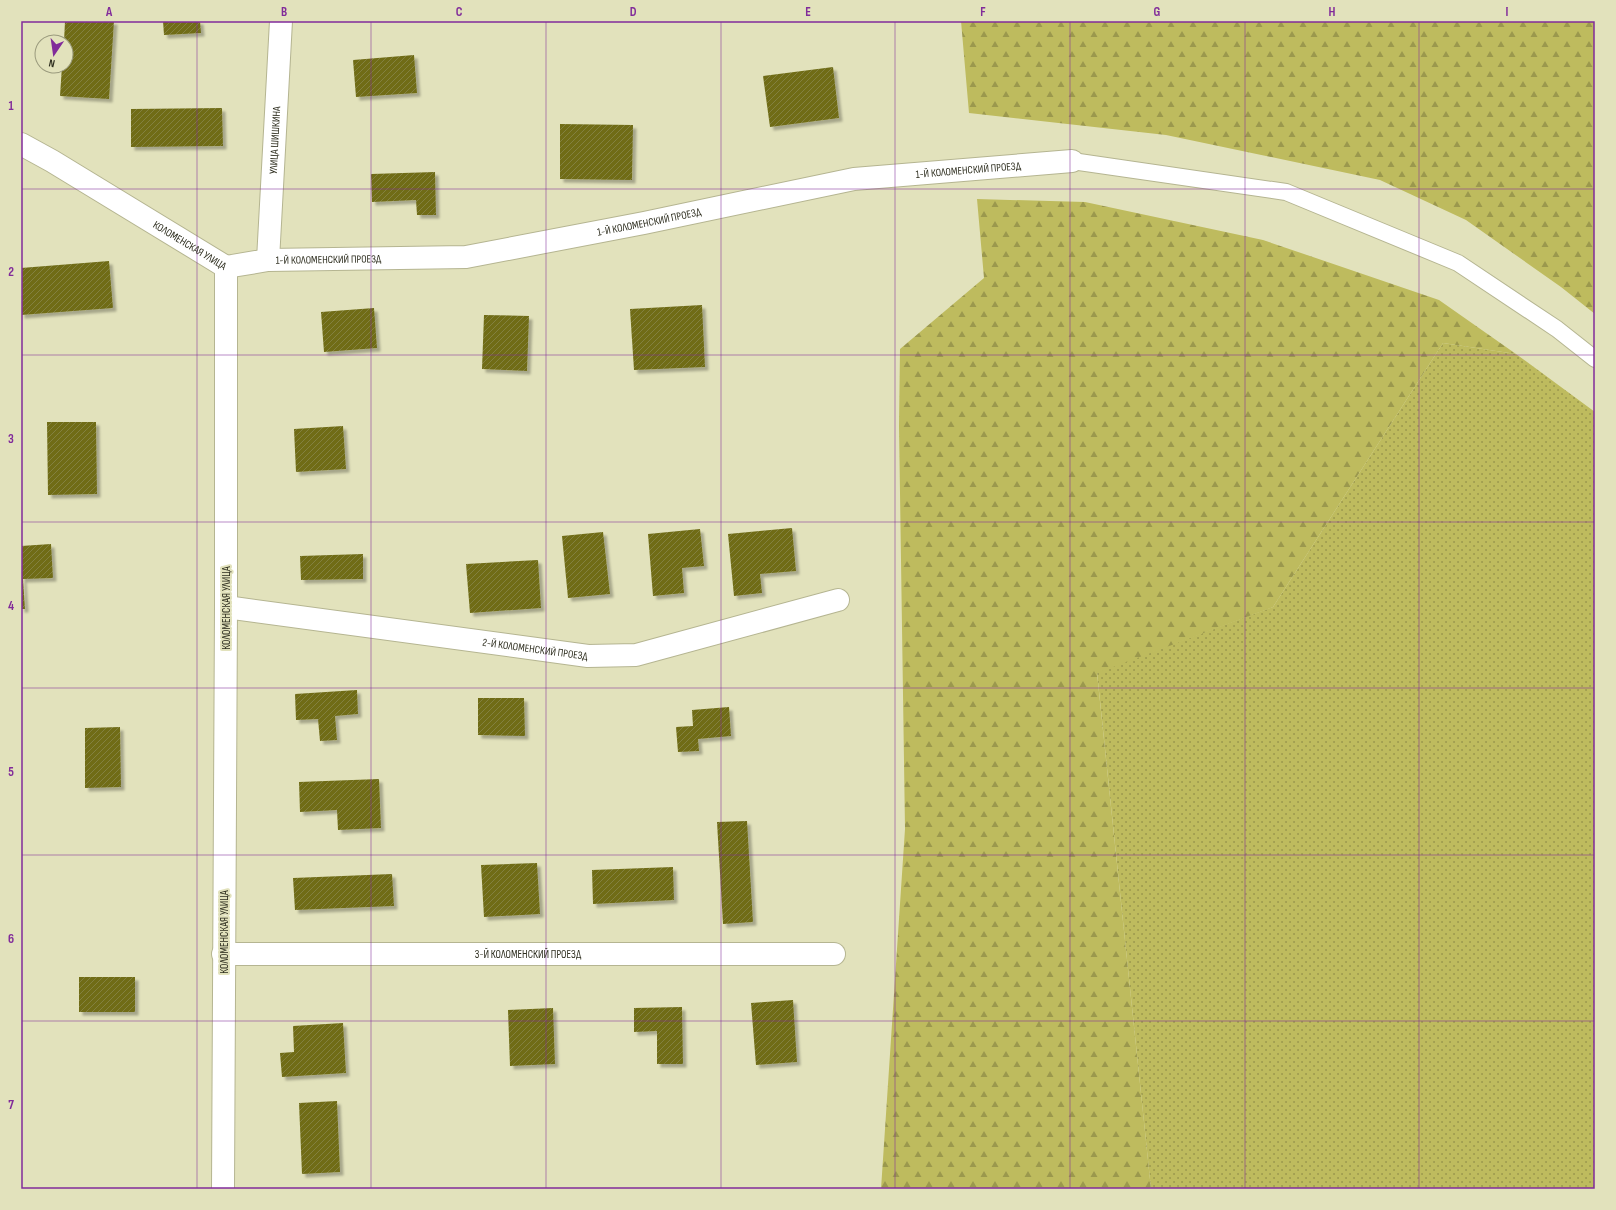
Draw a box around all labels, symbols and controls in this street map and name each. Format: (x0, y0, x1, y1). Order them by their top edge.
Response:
text: A (105, 4, 113, 20)
text: B (281, 4, 287, 20)
text: C (456, 4, 463, 20)
text: D (630, 4, 637, 20)
text: E (805, 4, 811, 20)
text: F (980, 4, 986, 20)
text: G (1154, 4, 1161, 20)
text: H (1329, 4, 1336, 20)
text: I (1506, 4, 1509, 20)
north arrow (34, 34, 74, 74)
text: N (47, 56, 56, 70)
text: 1 (8, 98, 14, 114)
street label: УЛИЦА ШИШКИНА (266, 106, 283, 175)
street label: 1-Й КОЛОМЕНСКИЙ ПРОЕЗД (915, 159, 1022, 180)
street label: 1-Й КОЛОМЕНСКИЙ ПРОЕЗД (596, 205, 703, 238)
street label: КОЛОМЕНСКАЯ УЛИЦА (151, 218, 229, 273)
street label: 1-Й КОЛОМЕНСКИЙ ПРОЕЗД (276, 251, 382, 266)
text: 2 (8, 264, 14, 280)
text: 3 (8, 431, 14, 447)
street label: КОЛОМЕНСКАЯ УЛИЦА (220, 566, 233, 650)
text: 4 (8, 598, 14, 614)
street label: 2-Й КОЛОМЕНСКИЙ ПРОЕЗД (482, 635, 589, 663)
text: 5 (8, 764, 14, 780)
street label: КОЛОМЕНСКАЯ УЛИЦА (218, 890, 231, 974)
text: 6 (8, 931, 14, 947)
street label: 3-Й КОЛОМЕНСКИЙ ПРОЕЗД (475, 947, 582, 961)
text: 7 (8, 1097, 14, 1113)

